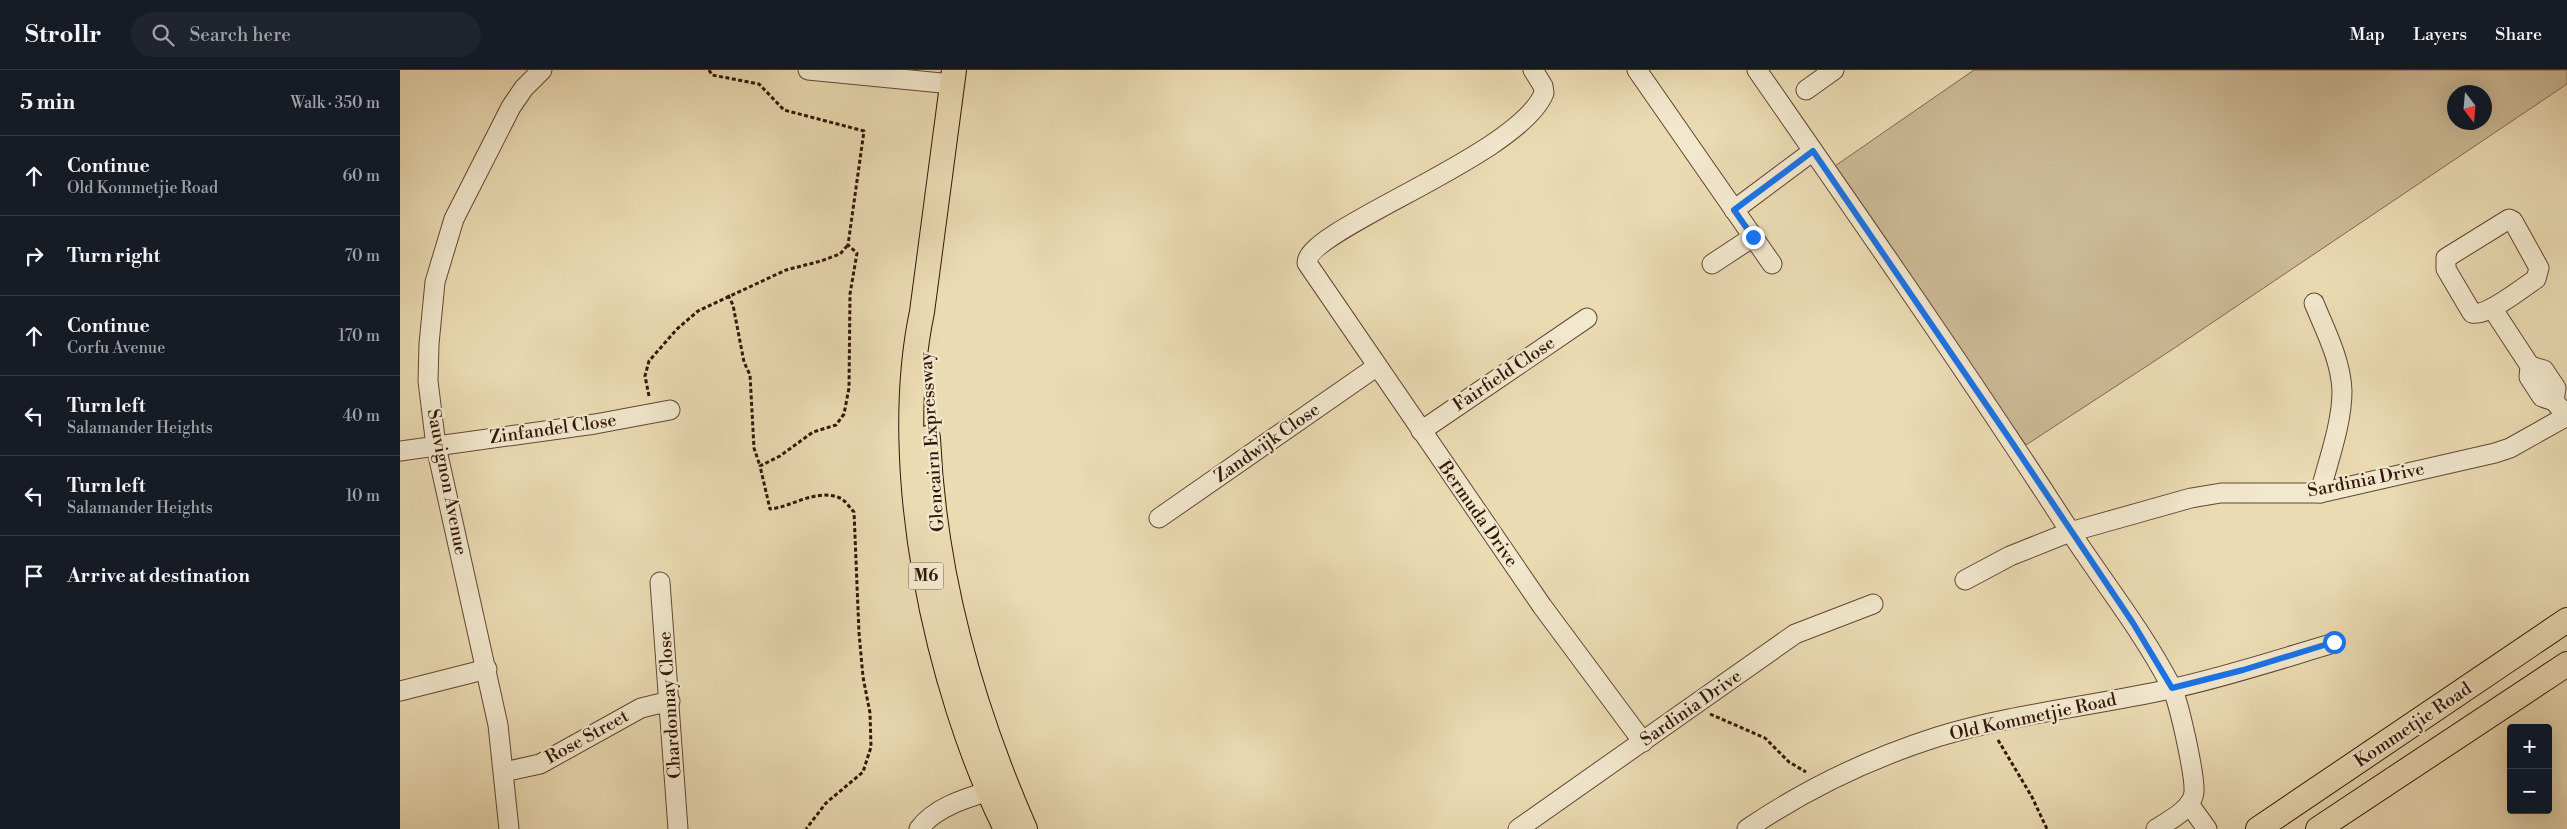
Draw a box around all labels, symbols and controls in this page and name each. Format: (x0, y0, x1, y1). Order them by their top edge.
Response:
search box (131, 12, 481, 57)
text: Strollr (25, 20, 101, 50)
icon: search (149, 21, 177, 49)
text: Search here (189, 23, 291, 47)
text: Map (2350, 23, 2385, 46)
text: Layers (2413, 23, 2467, 46)
text: Share (2495, 23, 2542, 46)
north arrow (2447, 85, 2492, 130)
text: 5 min (20, 90, 75, 116)
text: Walk · 350 m (291, 93, 380, 113)
text: Continue (67, 154, 150, 178)
icon: ahead (20, 162, 48, 190)
text: 60 m (342, 166, 380, 186)
text: Old Kommetjie Road (67, 178, 218, 198)
route end (1742, 226, 1765, 249)
icon: right (20, 242, 48, 270)
text: Turn right (67, 244, 160, 268)
text: 70 m (344, 246, 380, 266)
text: Continue (67, 314, 150, 338)
icon: ahead (20, 322, 48, 350)
text: 170 m (338, 326, 380, 346)
street label: Fairfield Close (1449, 331, 1559, 417)
text: Corfu Avenue (67, 338, 165, 358)
street label: Glencairn Expressway (914, 351, 950, 533)
text: Turn left (67, 394, 146, 418)
street label: Zandwijk Close (1210, 398, 1324, 488)
icon: left (20, 402, 48, 430)
text: 40 m (343, 406, 380, 426)
street label: Sauvignon Avenue (422, 407, 472, 557)
street label: Zinfandel Close (488, 409, 618, 449)
text: Salamander Heights (67, 418, 213, 438)
street label: Bermuda Drive (1432, 455, 1523, 572)
street label: Sardinia Drive (2306, 457, 2426, 503)
text: Turn left (67, 474, 146, 498)
icon: left (20, 482, 48, 510)
text: 10 m (346, 486, 380, 506)
text: Salamander Heights (67, 498, 213, 518)
icon: arrive (20, 562, 48, 590)
road number: M6 (908, 562, 944, 590)
text: Arrive at destination (67, 564, 250, 588)
street label: Chardonnay Close (653, 630, 687, 780)
route start (2323, 631, 2346, 654)
street label: Sardinia Drive (1636, 665, 1746, 751)
street label: Kommetjie Road (2350, 677, 2477, 773)
street label: Old Kommetjie Road (1948, 688, 2119, 746)
street label: Rose Street (541, 704, 633, 769)
map controls (2507, 724, 2552, 814)
button: + (2507, 724, 2552, 769)
button: − (2507, 769, 2552, 814)

